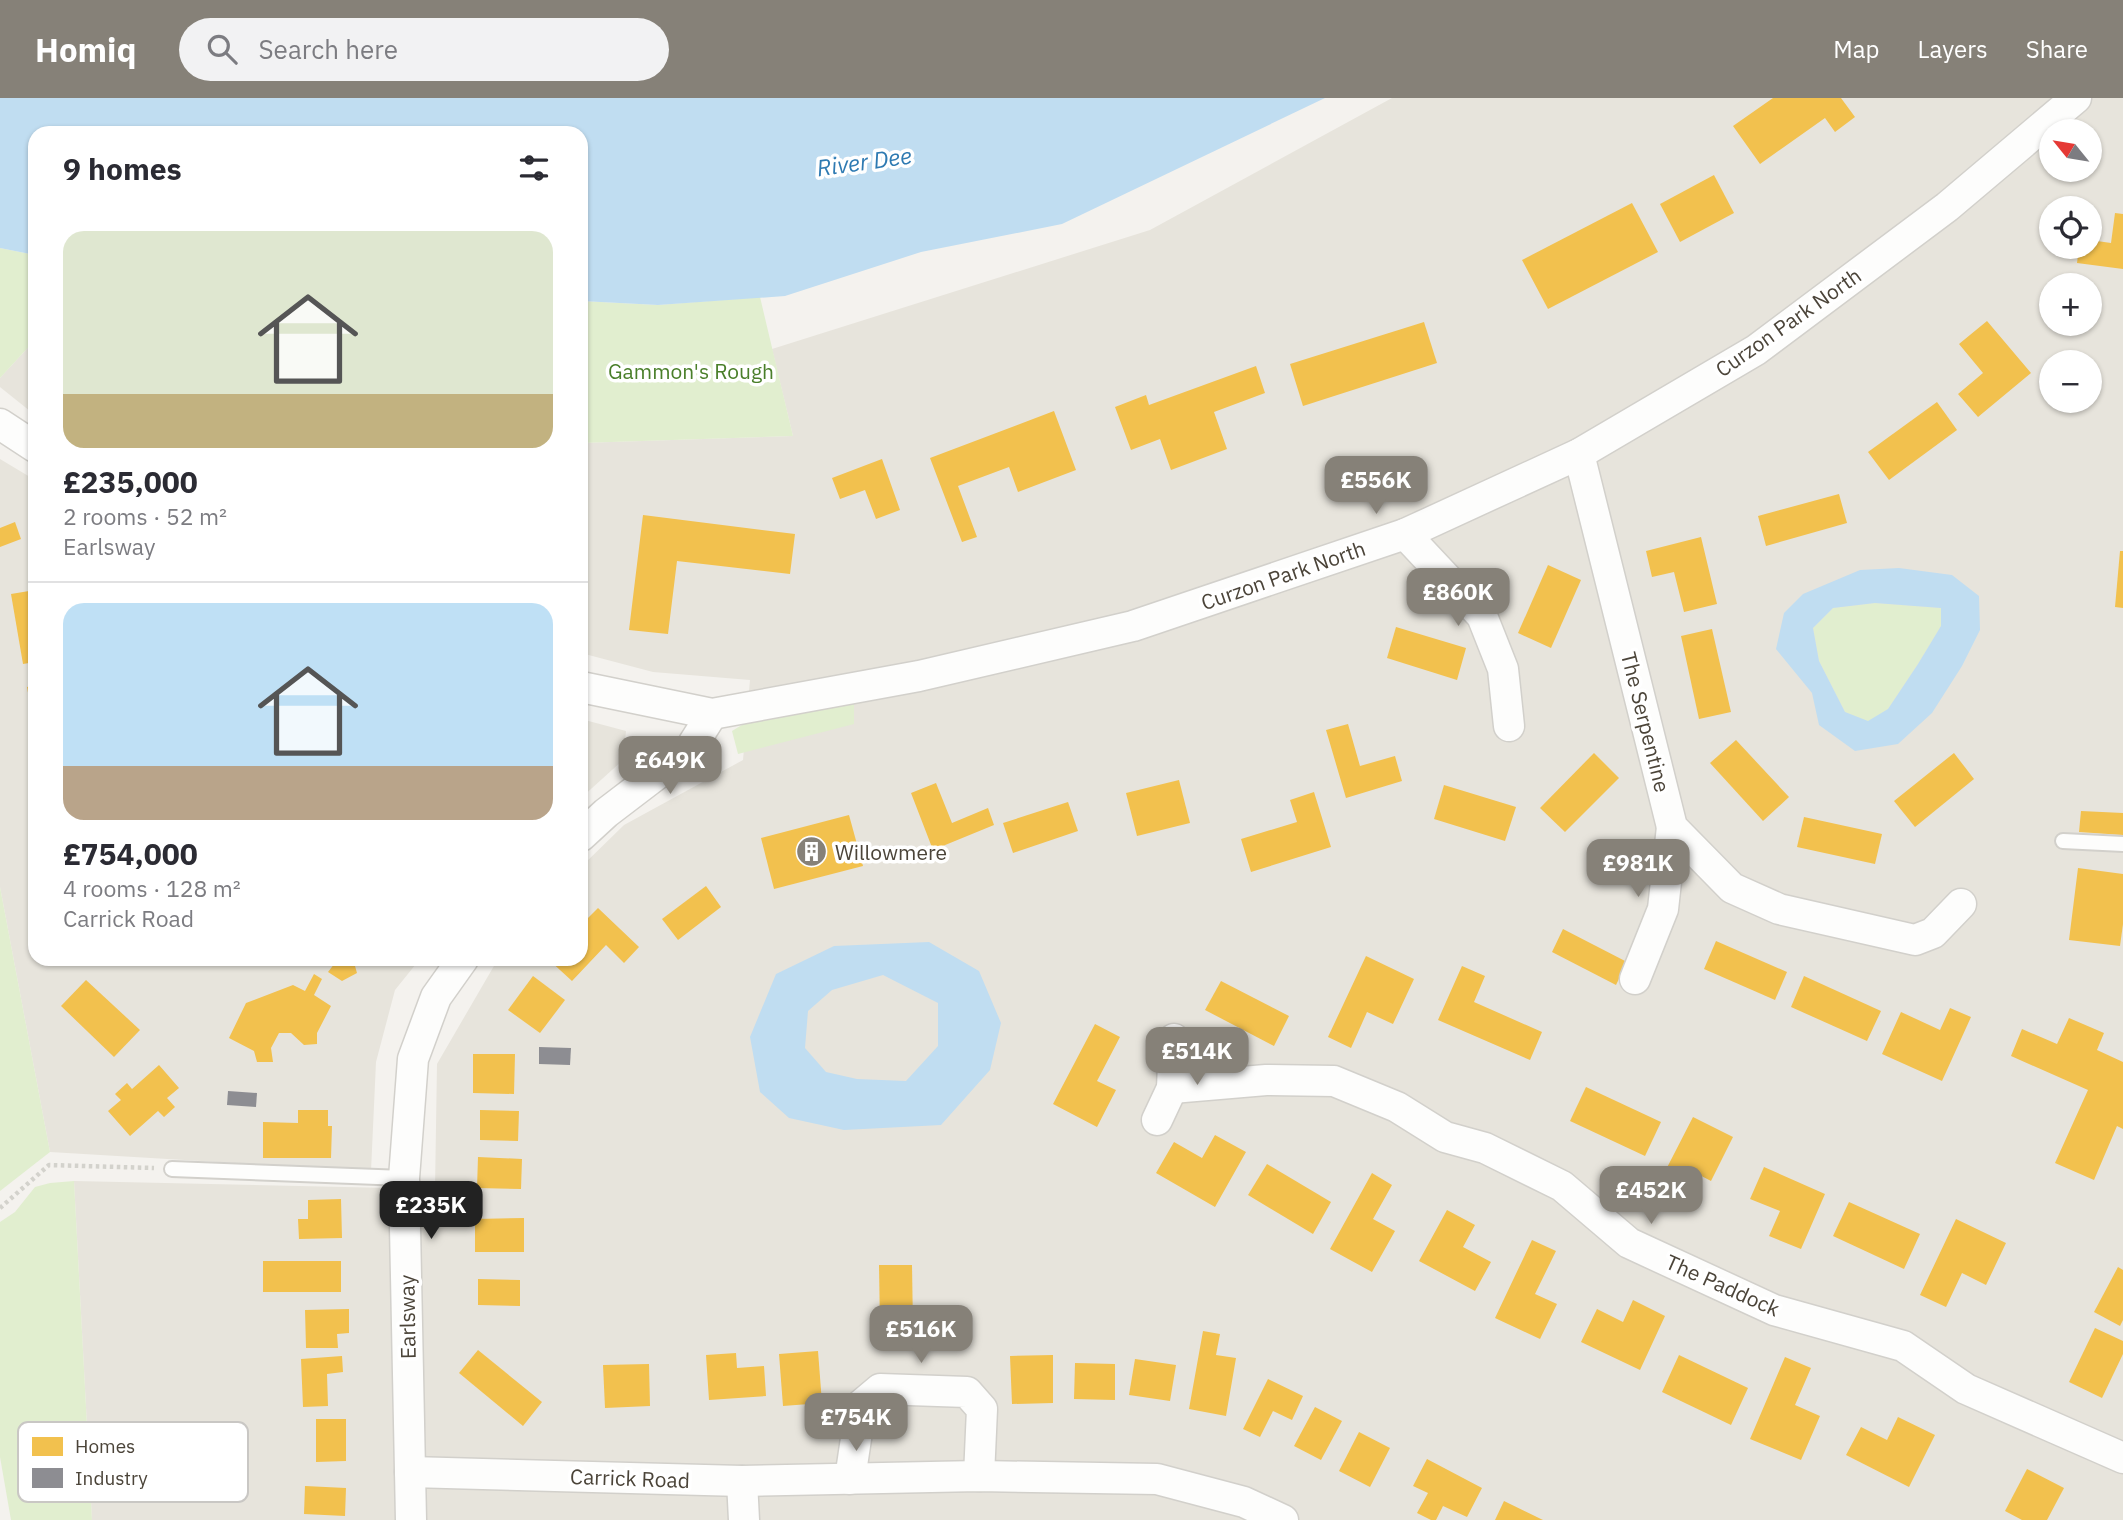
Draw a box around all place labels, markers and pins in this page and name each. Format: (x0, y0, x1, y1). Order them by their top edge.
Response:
pin: £556K (1327, 456, 1425, 516)
pin: £860K (1409, 568, 1507, 628)
pin: £649K (621, 736, 719, 796)
building icon: Willowmere (795, 835, 829, 869)
place label: Willowmere (835, 838, 947, 866)
pin: £981K (1589, 840, 1687, 899)
pin: £514K (1148, 1028, 1246, 1087)
pin: £452K (1602, 1166, 1700, 1226)
pin: £235K (382, 1182, 480, 1241)
pin: £516K (872, 1306, 970, 1365)
pin: £754K (807, 1394, 905, 1453)

